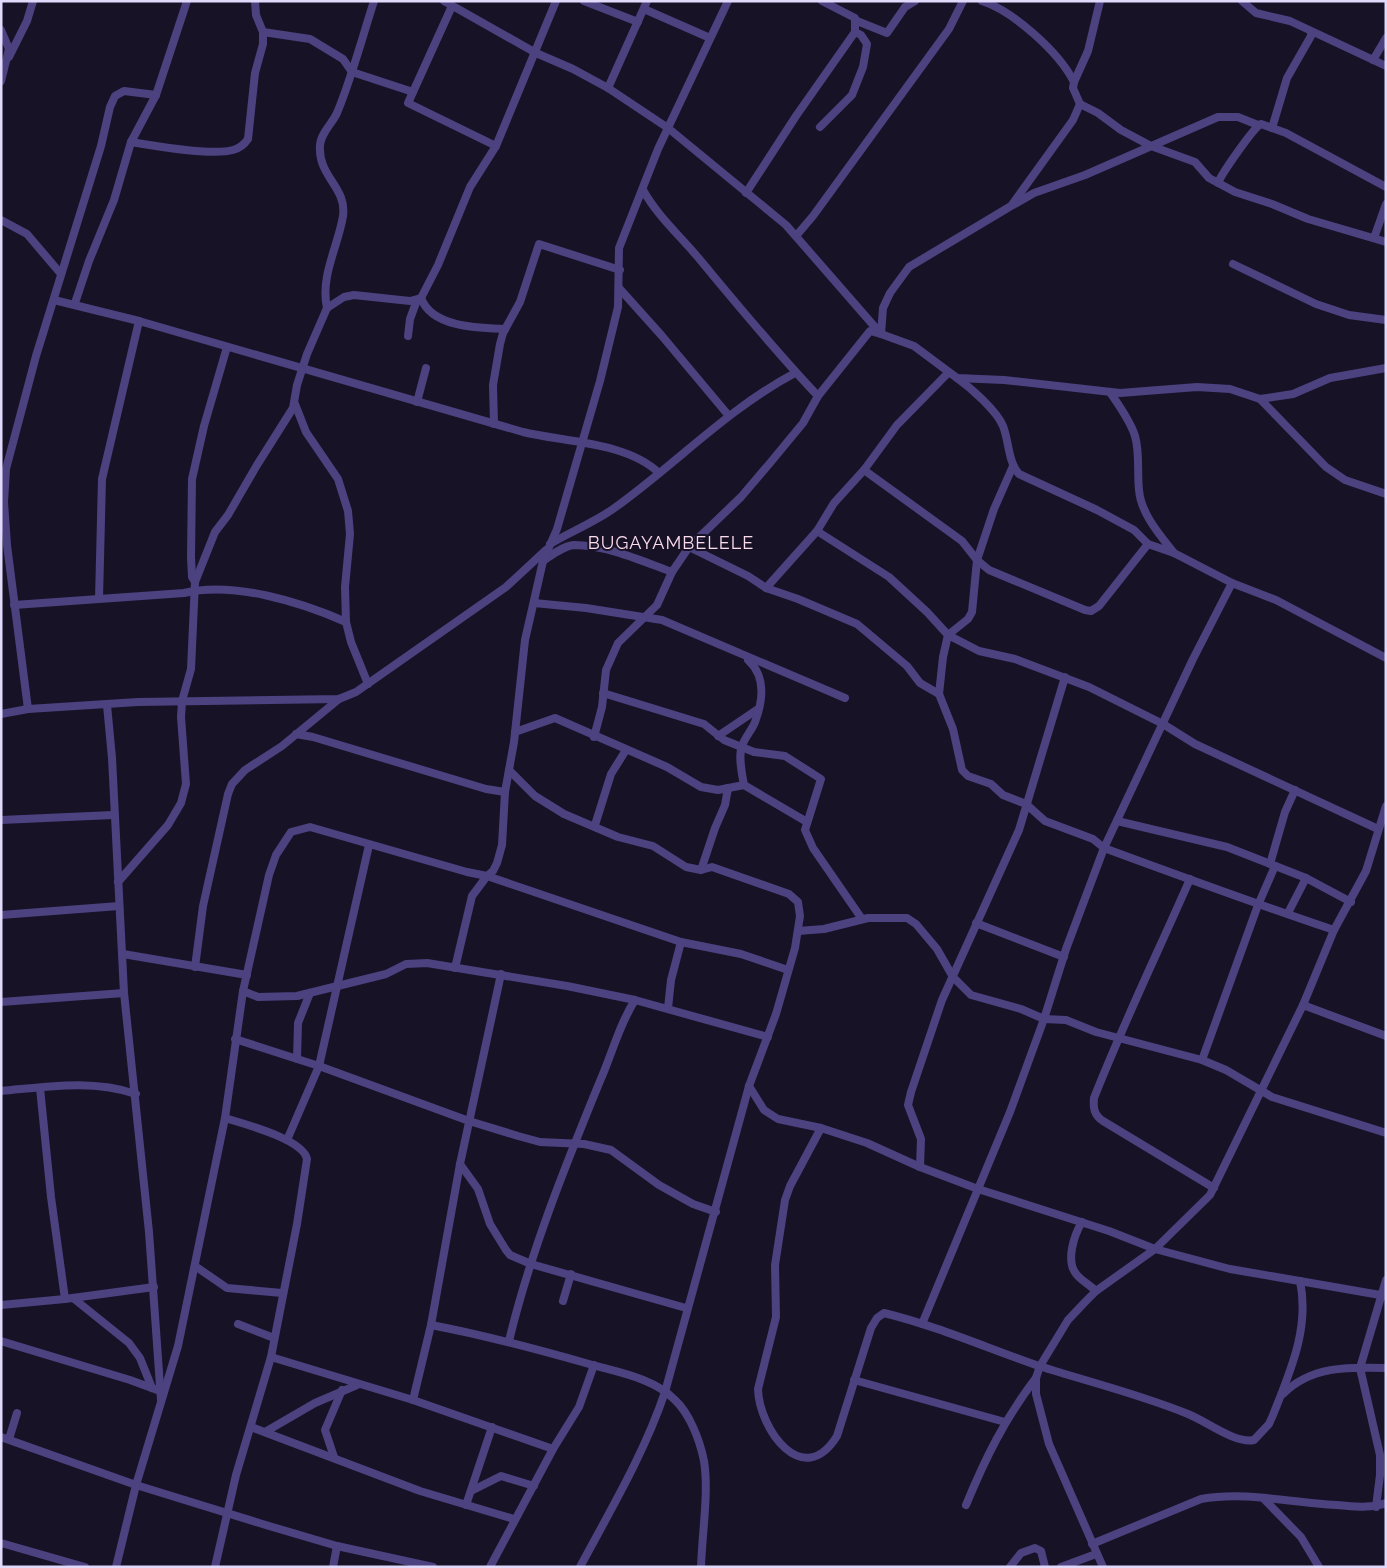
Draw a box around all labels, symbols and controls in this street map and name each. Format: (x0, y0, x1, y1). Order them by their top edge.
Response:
district label: BUGAYAMBELELE (588, 532, 754, 553)

